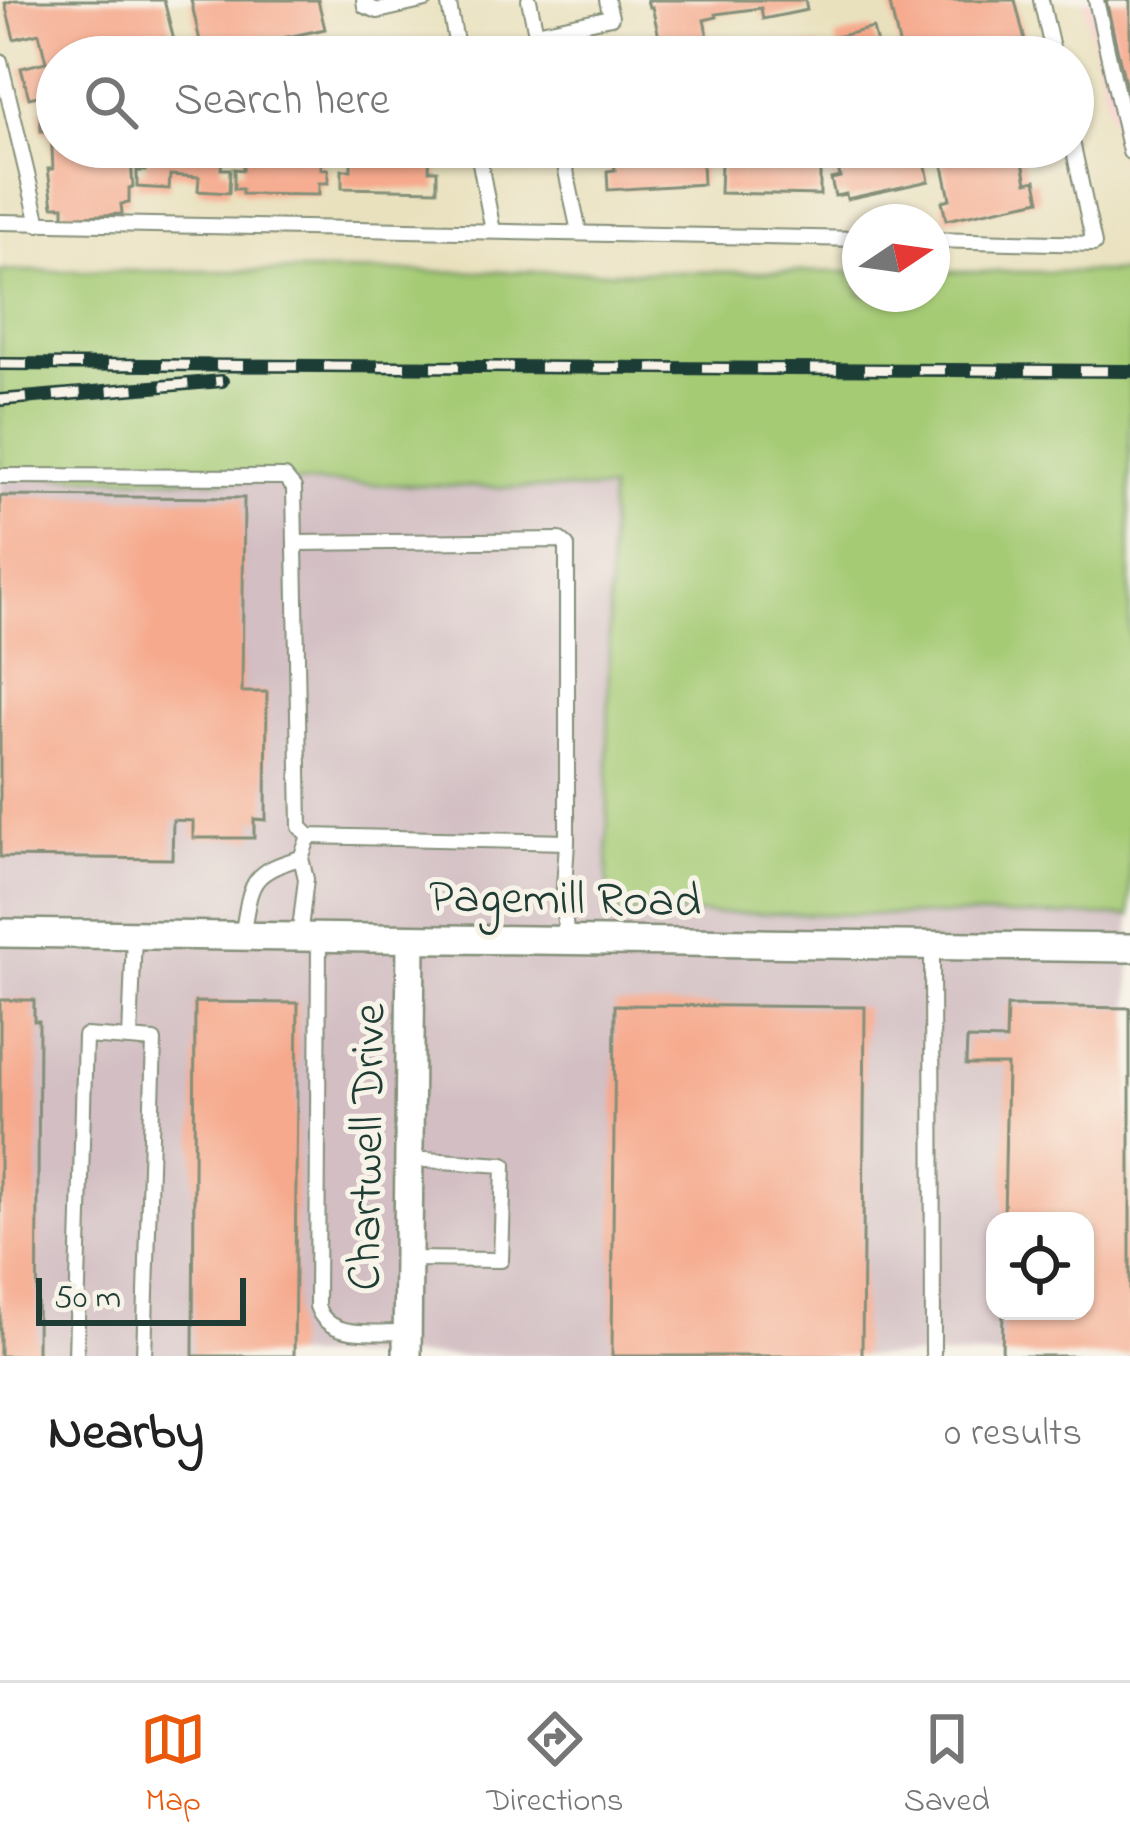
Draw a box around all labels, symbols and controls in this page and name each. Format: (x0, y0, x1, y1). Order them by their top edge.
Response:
search box (36, 36, 1094, 168)
icon: search (78, 69, 144, 135)
text: Search here (174, 69, 390, 135)
north arrow (842, 204, 950, 312)
street label: Pagemill Road (428, 864, 702, 939)
street label: Chartwell Drive (331, 1002, 407, 1291)
map controls (986, 1212, 1094, 1320)
button: locate (986, 1212, 1094, 1320)
scale bar (36, 1272, 246, 1325)
text: 50 m (54, 1275, 121, 1323)
text: Nearby (48, 1397, 204, 1472)
text: 0 results (944, 1406, 1082, 1463)
tab: Map (140, 1706, 206, 1826)
tab: Directions (486, 1706, 623, 1826)
tab: Saved (904, 1706, 990, 1826)

